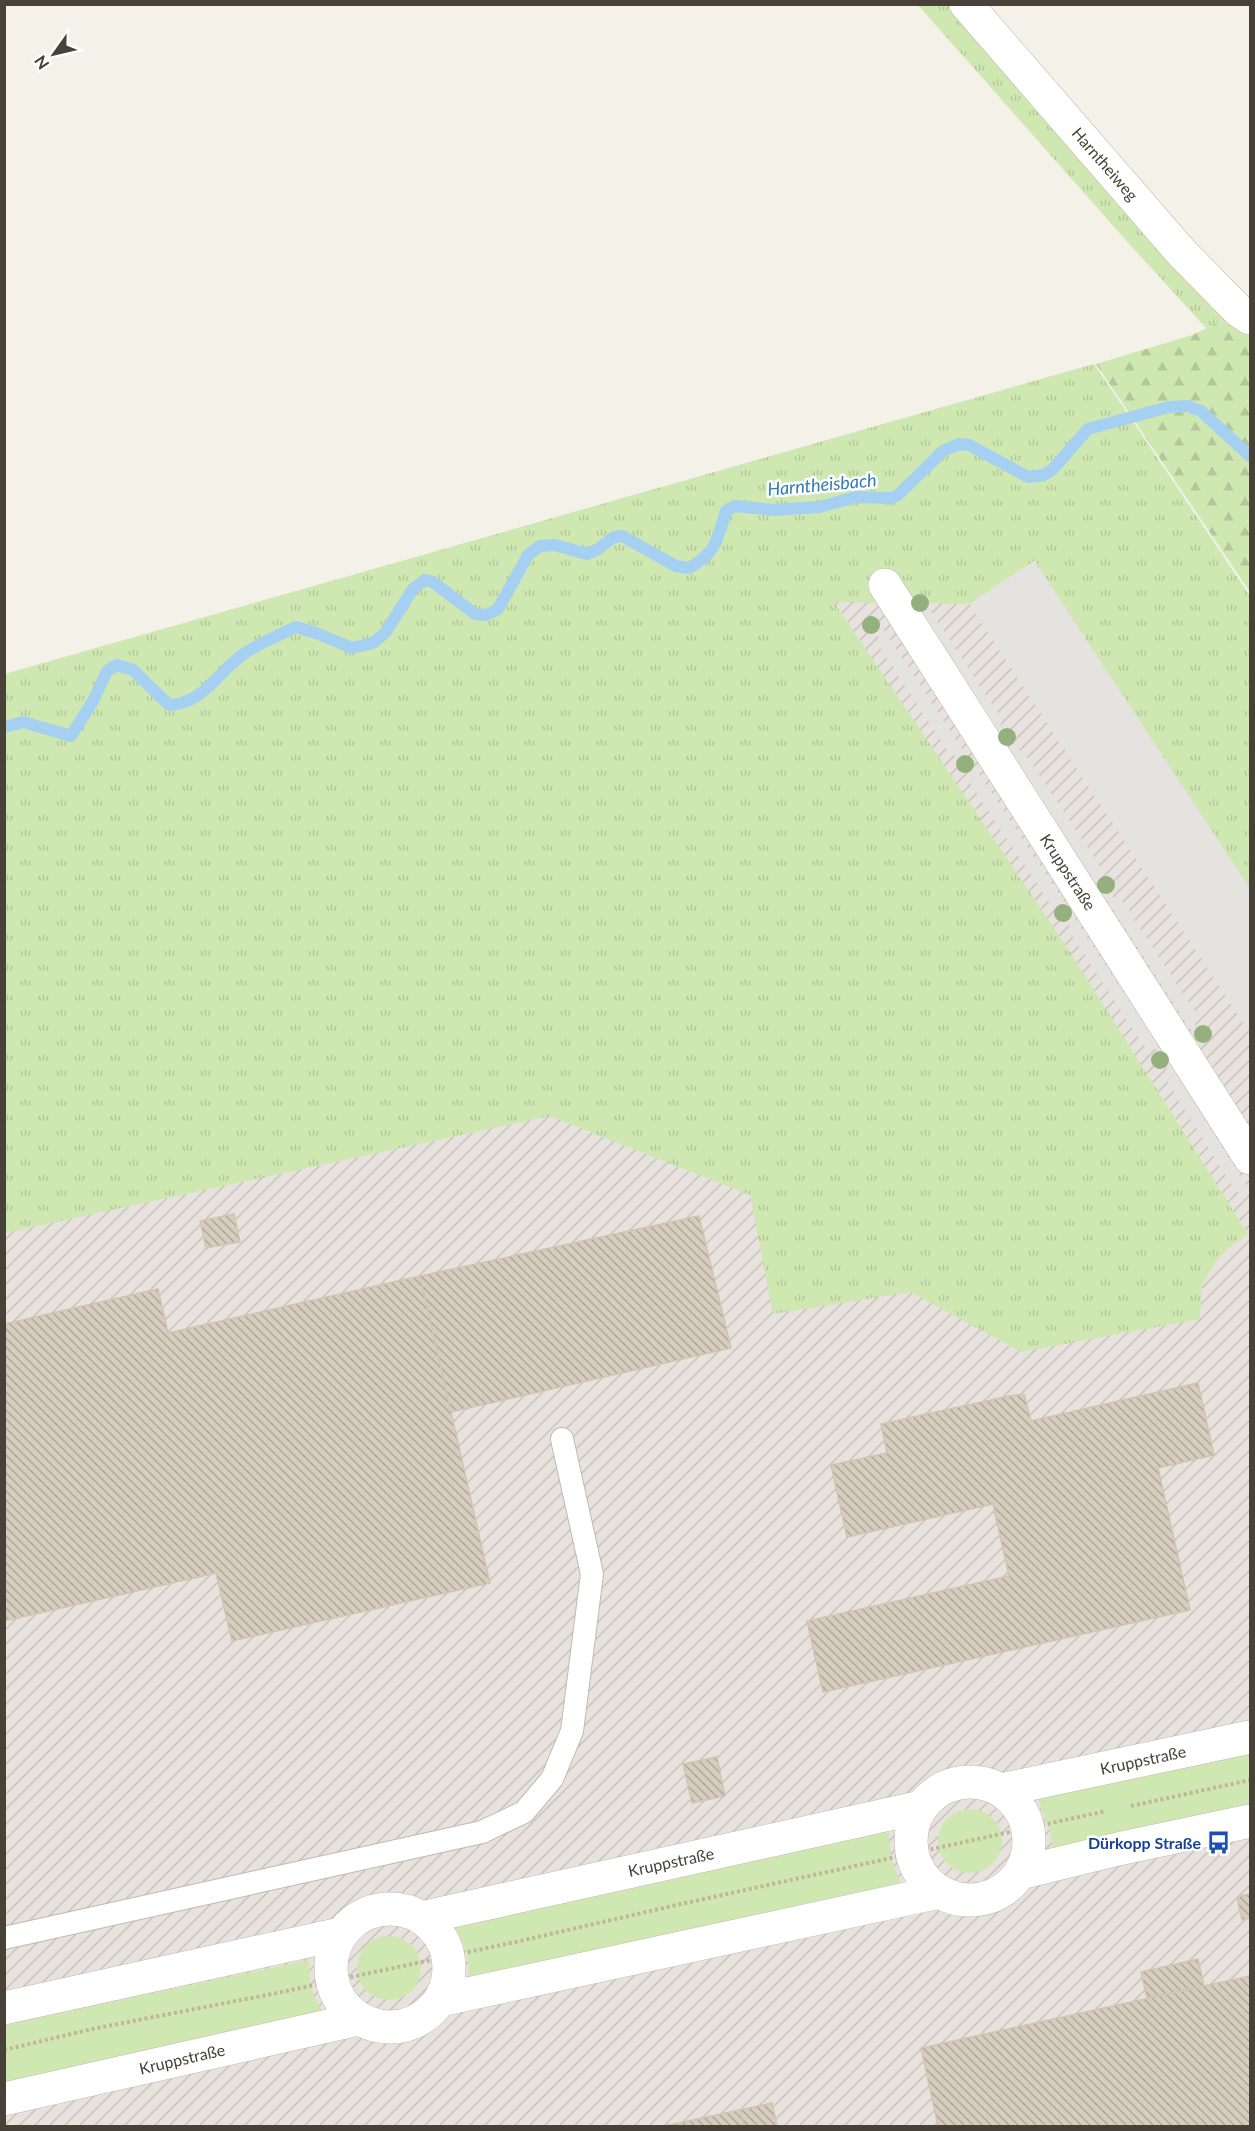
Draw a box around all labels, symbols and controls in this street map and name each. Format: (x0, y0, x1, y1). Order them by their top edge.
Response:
north arrow (24, 24, 84, 84)
text: N (30, 52, 52, 73)
street label: Harntheiweg (1068, 123, 1142, 204)
water label: Harntheisbach (766, 468, 877, 500)
street label: Kruppstraße (1037, 830, 1100, 914)
street label: Kruppstraße (1098, 1741, 1188, 1778)
bus stop icon: Dürkopp Straße (1206, 1830, 1232, 1856)
place label: Dürkopp Straße (1088, 1833, 1201, 1852)
street label: Kruppstraße (626, 1843, 716, 1880)
street label: Kruppstraße (137, 2039, 227, 2078)

